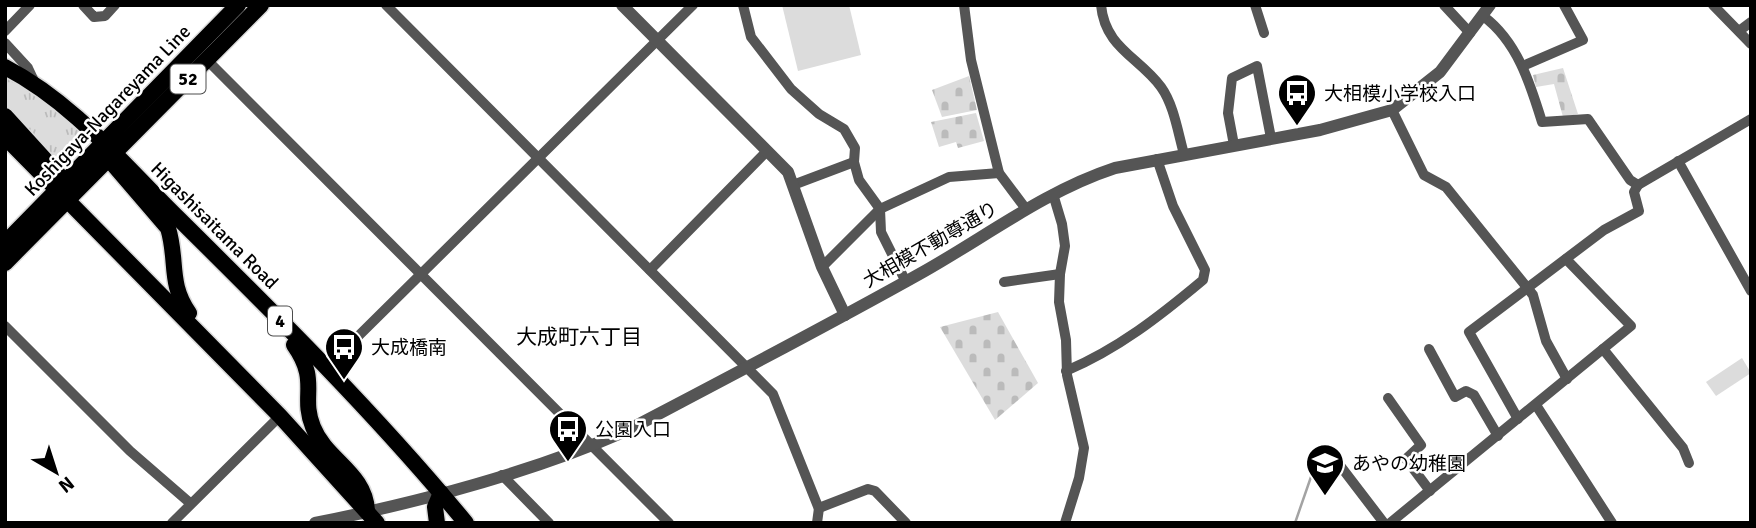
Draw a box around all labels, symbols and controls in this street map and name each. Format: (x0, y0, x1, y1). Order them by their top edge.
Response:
street label: Koshigaya-Nagareyama Line (20, 20, 196, 201)
road number: 52 (170, 64, 206, 94)
bus stop icon: 大相模小学校入口 (1276, 72, 1318, 127)
place label: 大相模小学校入口 (1324, 82, 1476, 106)
street label: Higashisaitama Road (146, 157, 283, 294)
street label: 大相模不動尊通り (859, 196, 1002, 293)
road number: 4 (268, 306, 292, 335)
district label: 大成町六丁目 (516, 324, 642, 350)
bus stop icon: 大成橋南 (323, 326, 365, 381)
place label: 大成橋南 (371, 336, 447, 360)
bus stop icon: 公園入口 (547, 408, 589, 463)
place label: 公園入口 (595, 418, 671, 442)
north arrow (21, 437, 91, 507)
school or university icon: あやの幼稚園 (1304, 442, 1346, 497)
place label: あやの幼稚園 (1352, 452, 1466, 476)
text: N (53, 471, 79, 498)

